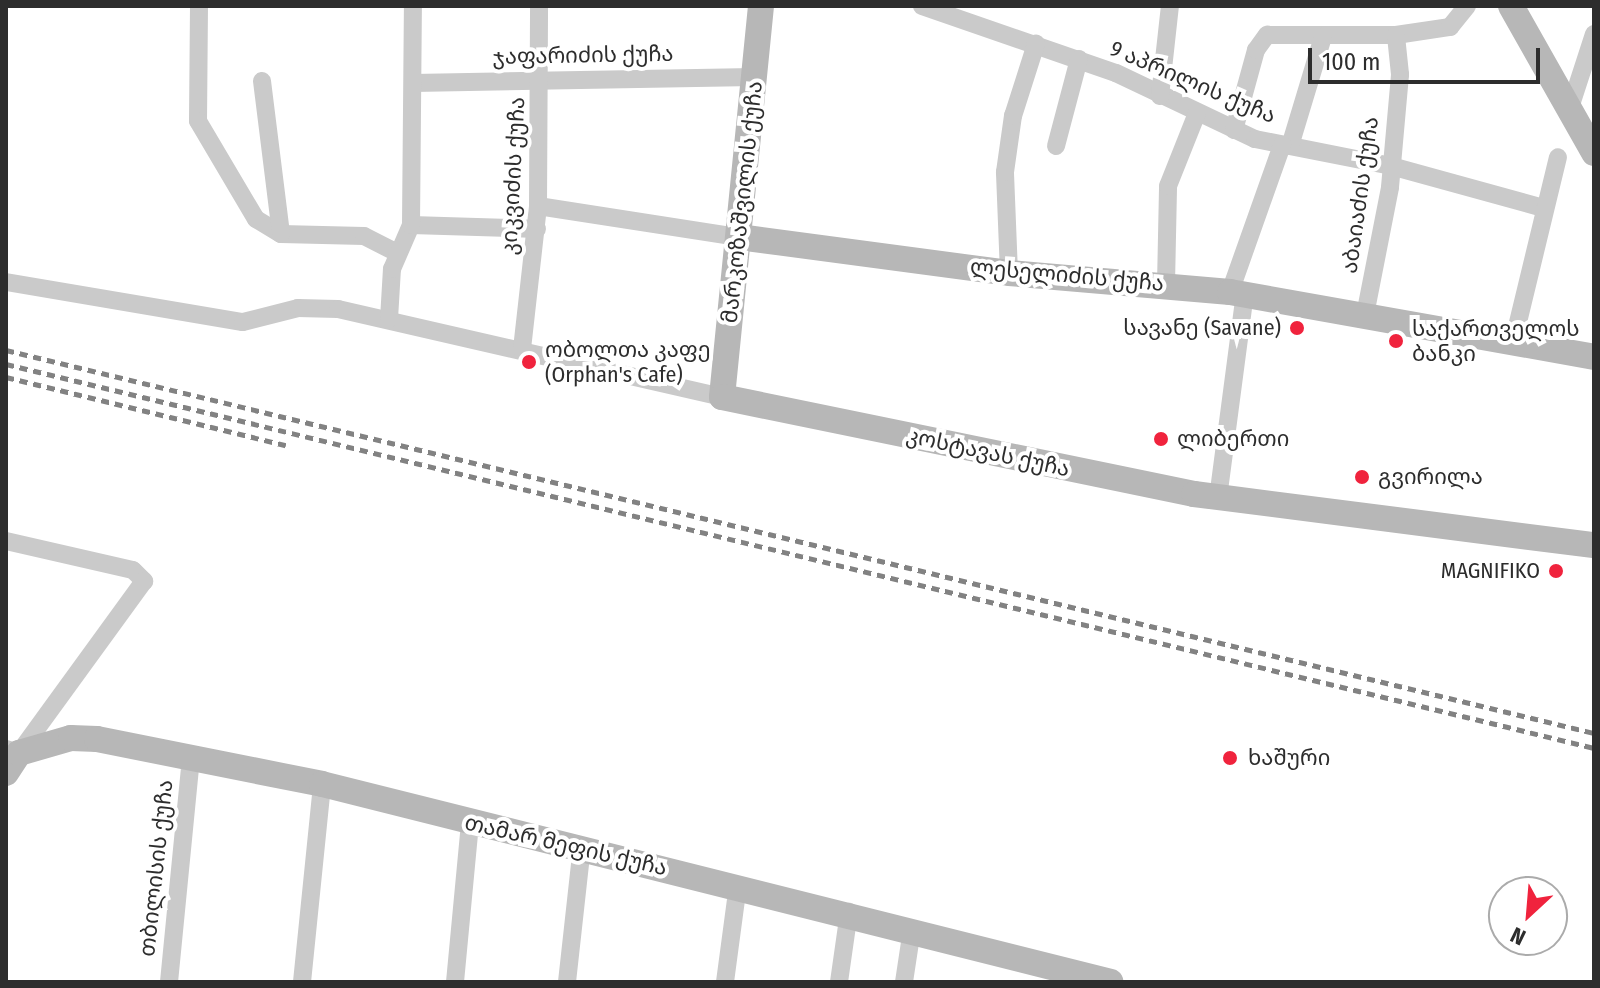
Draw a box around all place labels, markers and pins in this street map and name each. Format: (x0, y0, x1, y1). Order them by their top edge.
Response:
place label: სავანე (Savane) (1123, 315, 1281, 341)
place label: საქართველოს ბანკი (1412, 315, 1579, 366)
marker: სავანე (Savane) (1288, 319, 1306, 337)
marker: საქართველოს ბანკი (1387, 332, 1405, 350)
place label: ობოლთა კაფე (Orphan's Cafe) (545, 336, 711, 388)
marker: ობოლთა კაფე (Orphan's Cafe) (520, 353, 538, 371)
place label: ლიბერთი (1177, 426, 1289, 452)
marker: ლიბერთი (1152, 430, 1170, 448)
place label: გვირილა (1378, 464, 1483, 490)
marker: გვირილა (1353, 468, 1371, 486)
place label: MAGNIFIKO (1441, 558, 1540, 584)
marker: MAGNIFIKO (1547, 562, 1565, 580)
place label: ხაშური (1248, 745, 1330, 771)
marker: ხაშური (1219, 747, 1241, 769)

